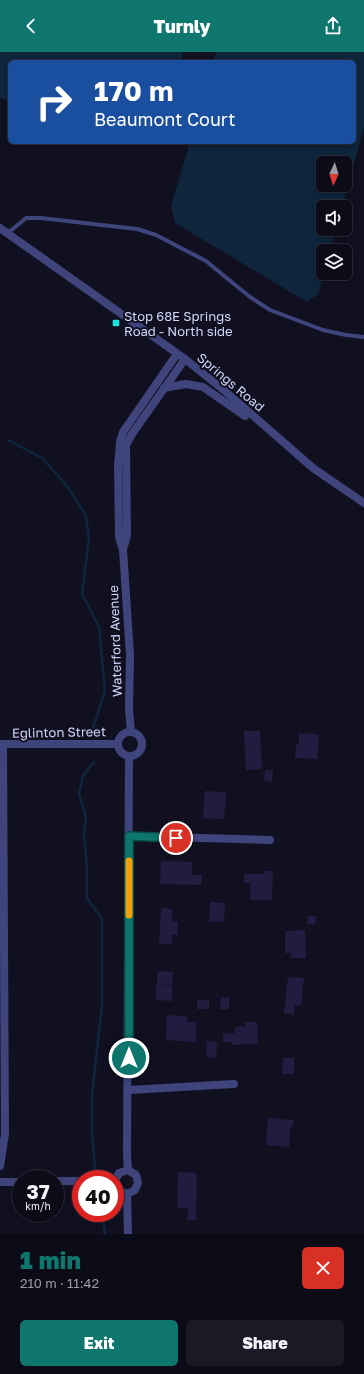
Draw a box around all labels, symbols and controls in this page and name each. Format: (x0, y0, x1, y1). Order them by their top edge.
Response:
icon: back (20, 15, 42, 37)
text: Turnly (153, 15, 211, 37)
icon: share (322, 15, 344, 37)
text: 170 m (94, 74, 173, 107)
icon: right (28, 76, 80, 128)
text: Beaumont Court (94, 108, 235, 130)
north arrow (316, 156, 352, 192)
map controls (316, 156, 352, 280)
button: sound (316, 200, 352, 236)
button: layers (316, 244, 352, 280)
place label: Stop 68E Springs Road - North side (124, 308, 233, 339)
marker: Stop 68E Springs Road - North side (111, 318, 121, 328)
street label: Springs Road (194, 349, 268, 415)
street label: Waterford Avenue (105, 585, 125, 697)
street label: Eglinton Street (12, 723, 106, 741)
pin (159, 821, 193, 855)
icon: arrive (165, 827, 187, 849)
position arrow (108, 1037, 150, 1079)
speed limit sign: 40 (72, 1170, 124, 1222)
text: 37 (26, 1179, 50, 1203)
text: km/h (25, 1200, 51, 1212)
text: 1 min (20, 1245, 81, 1274)
button: close (302, 1247, 344, 1289)
text: 210 m · 11:42 (20, 1275, 99, 1291)
button: Exit (20, 1320, 178, 1366)
button: Share (186, 1320, 344, 1366)

